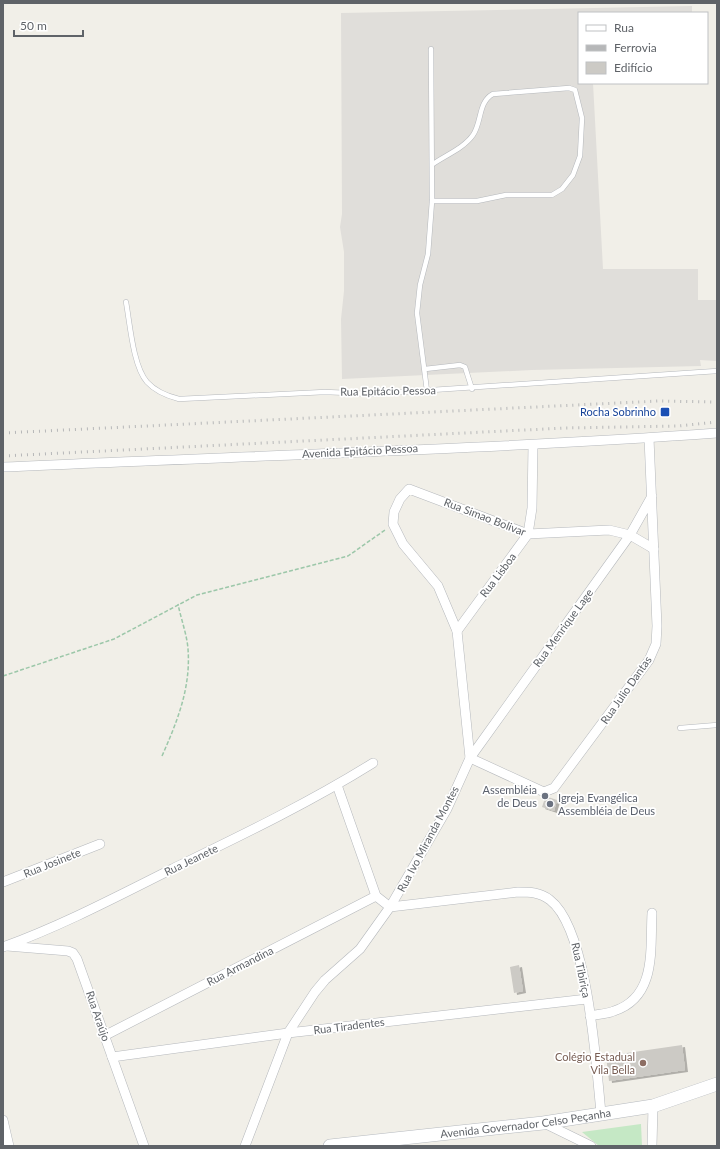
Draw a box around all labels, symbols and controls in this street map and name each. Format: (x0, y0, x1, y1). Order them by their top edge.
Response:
scale bar (14, 12, 83, 38)
legend (578, 12, 708, 84)
text: 50 m (20, 18, 47, 33)
text: Rua (614, 20, 634, 35)
text: Ferrovia (614, 40, 657, 55)
text: Edifício (614, 60, 653, 75)
street label: Rua Epitácio Pessoa (340, 383, 436, 398)
place label: Rocha Sobrinho (580, 405, 656, 418)
marker: Rocha Sobrinho (659, 406, 671, 418)
street label: Avenida Epitácio Pessoa (302, 441, 418, 460)
street label: Rua Simao Bolivar (442, 495, 528, 538)
street label: Rua Lisboa (477, 550, 518, 599)
street label: Rua Menrique Lage (530, 586, 595, 669)
street label: Rua Julio Dantas (597, 653, 654, 726)
street label: Rua Ivo Miranda Montes (394, 783, 461, 894)
place label: Assembléia de Deus (482, 783, 537, 809)
marker: Assembléia de Deus (540, 791, 550, 801)
place label: Igreja Evangélica Assembléia de Deus (558, 791, 655, 817)
marker: Igreja Evangélica Assembléia de Deus (545, 799, 555, 809)
street label: Rua Jeanete (162, 841, 220, 878)
street label: Rua Josinete (21, 845, 82, 880)
street label: Rua Tibiriça (569, 941, 594, 999)
street label: Rua Armandina (204, 943, 275, 988)
street label: Rua Araújo (84, 989, 113, 1043)
street label: Rua Tiradentes (313, 1015, 386, 1036)
place label: Colégio Estadual Vila Bella (555, 1050, 635, 1076)
marker: Colégio Estadual Vila Bella (638, 1058, 648, 1068)
street label: Avenida Governador Celso Peçanha (440, 1106, 612, 1140)

